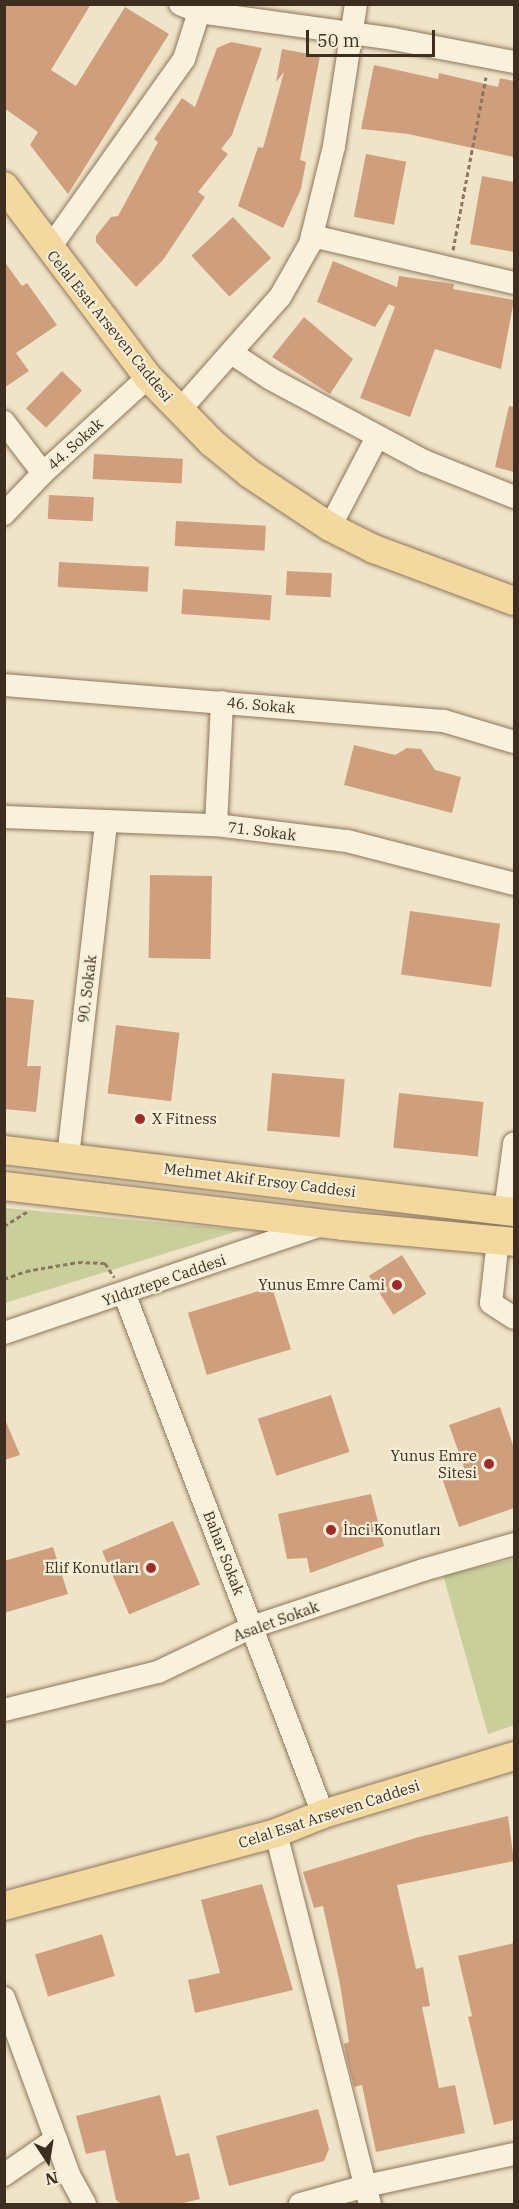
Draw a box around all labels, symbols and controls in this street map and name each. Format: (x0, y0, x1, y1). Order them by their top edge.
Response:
scale bar (309, 18, 438, 56)
text: 50 m (317, 29, 360, 52)
street label: Celal Esat Arseven Caddesi (43, 247, 177, 405)
street label: 44. Sokak (44, 414, 106, 474)
street label: 46. Sokak (226, 693, 296, 717)
street label: 71. Sokak (227, 818, 297, 844)
street label: 90. Sokak (74, 954, 100, 1024)
place label: X Fitness (152, 1110, 217, 1128)
marker: X Fitness (133, 1112, 147, 1126)
street label: Mehmet Akif Ersoy Caddesi (163, 1159, 357, 1201)
street label: Yıldıztepe Caddesi (100, 1250, 228, 1310)
place label: Yunus Emre Cami (258, 1276, 385, 1294)
marker: Yunus Emre Cami (390, 1278, 404, 1292)
place label: Yunus Emre Sitesi (391, 1446, 477, 1481)
marker: Yunus Emre Sitesi (482, 1457, 496, 1471)
street label: Bahar Sokak (200, 1508, 248, 1598)
place label: İnci Konutları (343, 1521, 441, 1539)
marker: İnci Konutları (324, 1523, 338, 1537)
place label: Elif Konutları (45, 1559, 139, 1577)
marker: Elif Konutları (144, 1561, 158, 1575)
street label: Asalet Sokak (231, 1597, 321, 1645)
street label: Celal Esat Arseven Caddesi (236, 1776, 422, 1852)
north arrow (18, 2131, 78, 2191)
text: N (43, 2168, 60, 2190)

